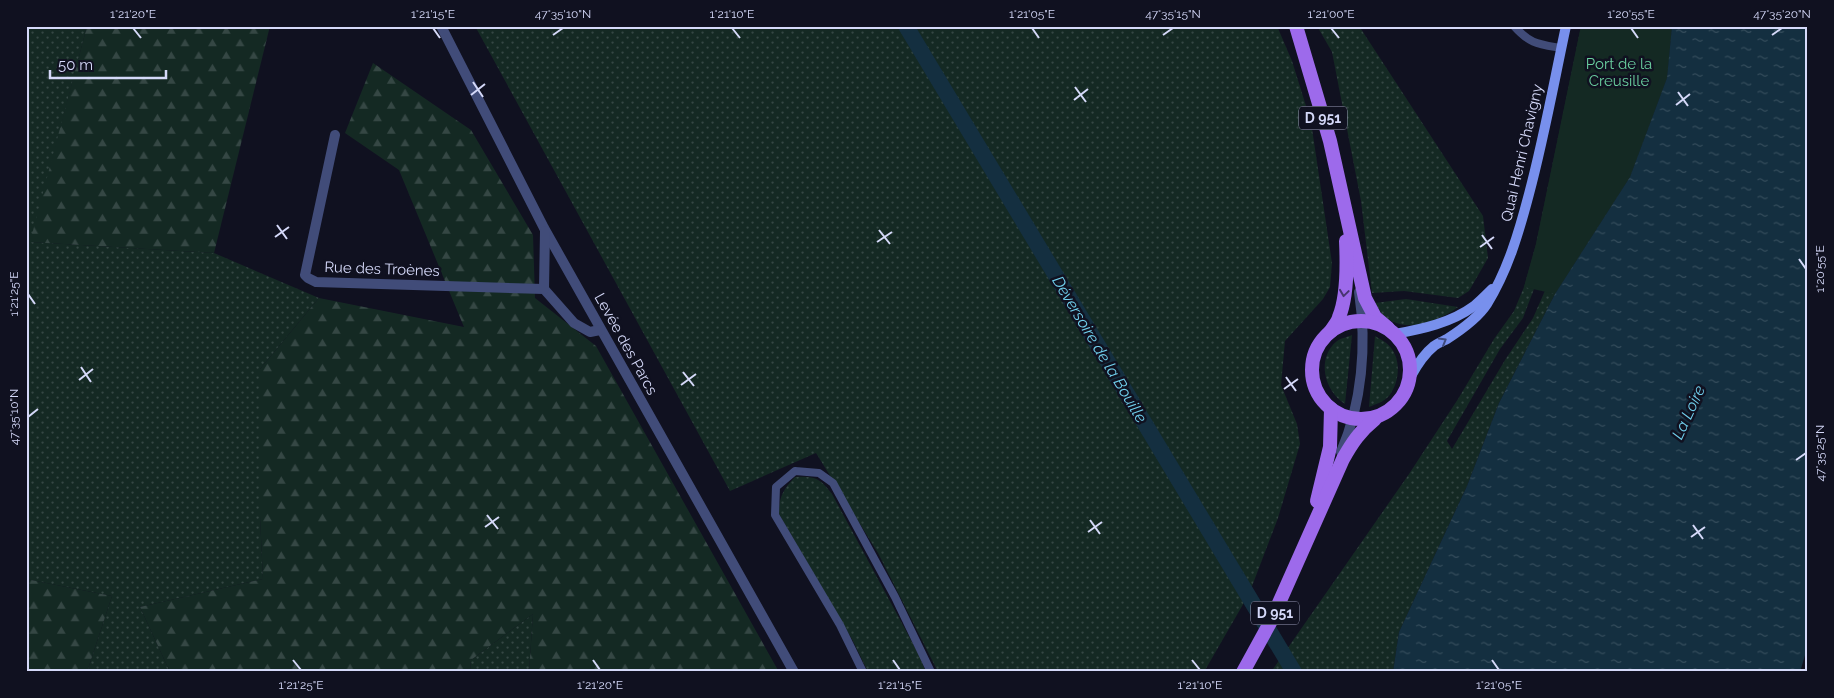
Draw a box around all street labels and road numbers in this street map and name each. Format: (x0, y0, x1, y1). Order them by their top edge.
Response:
street label: Quai Henri Chavigny (1497, 83, 1547, 223)
road number: D 951 (1299, 106, 1347, 130)
street label: Rue des Troènes (324, 258, 440, 280)
street label: Levée des Parcs (591, 290, 661, 398)
road number: D 951 (1251, 602, 1299, 624)

